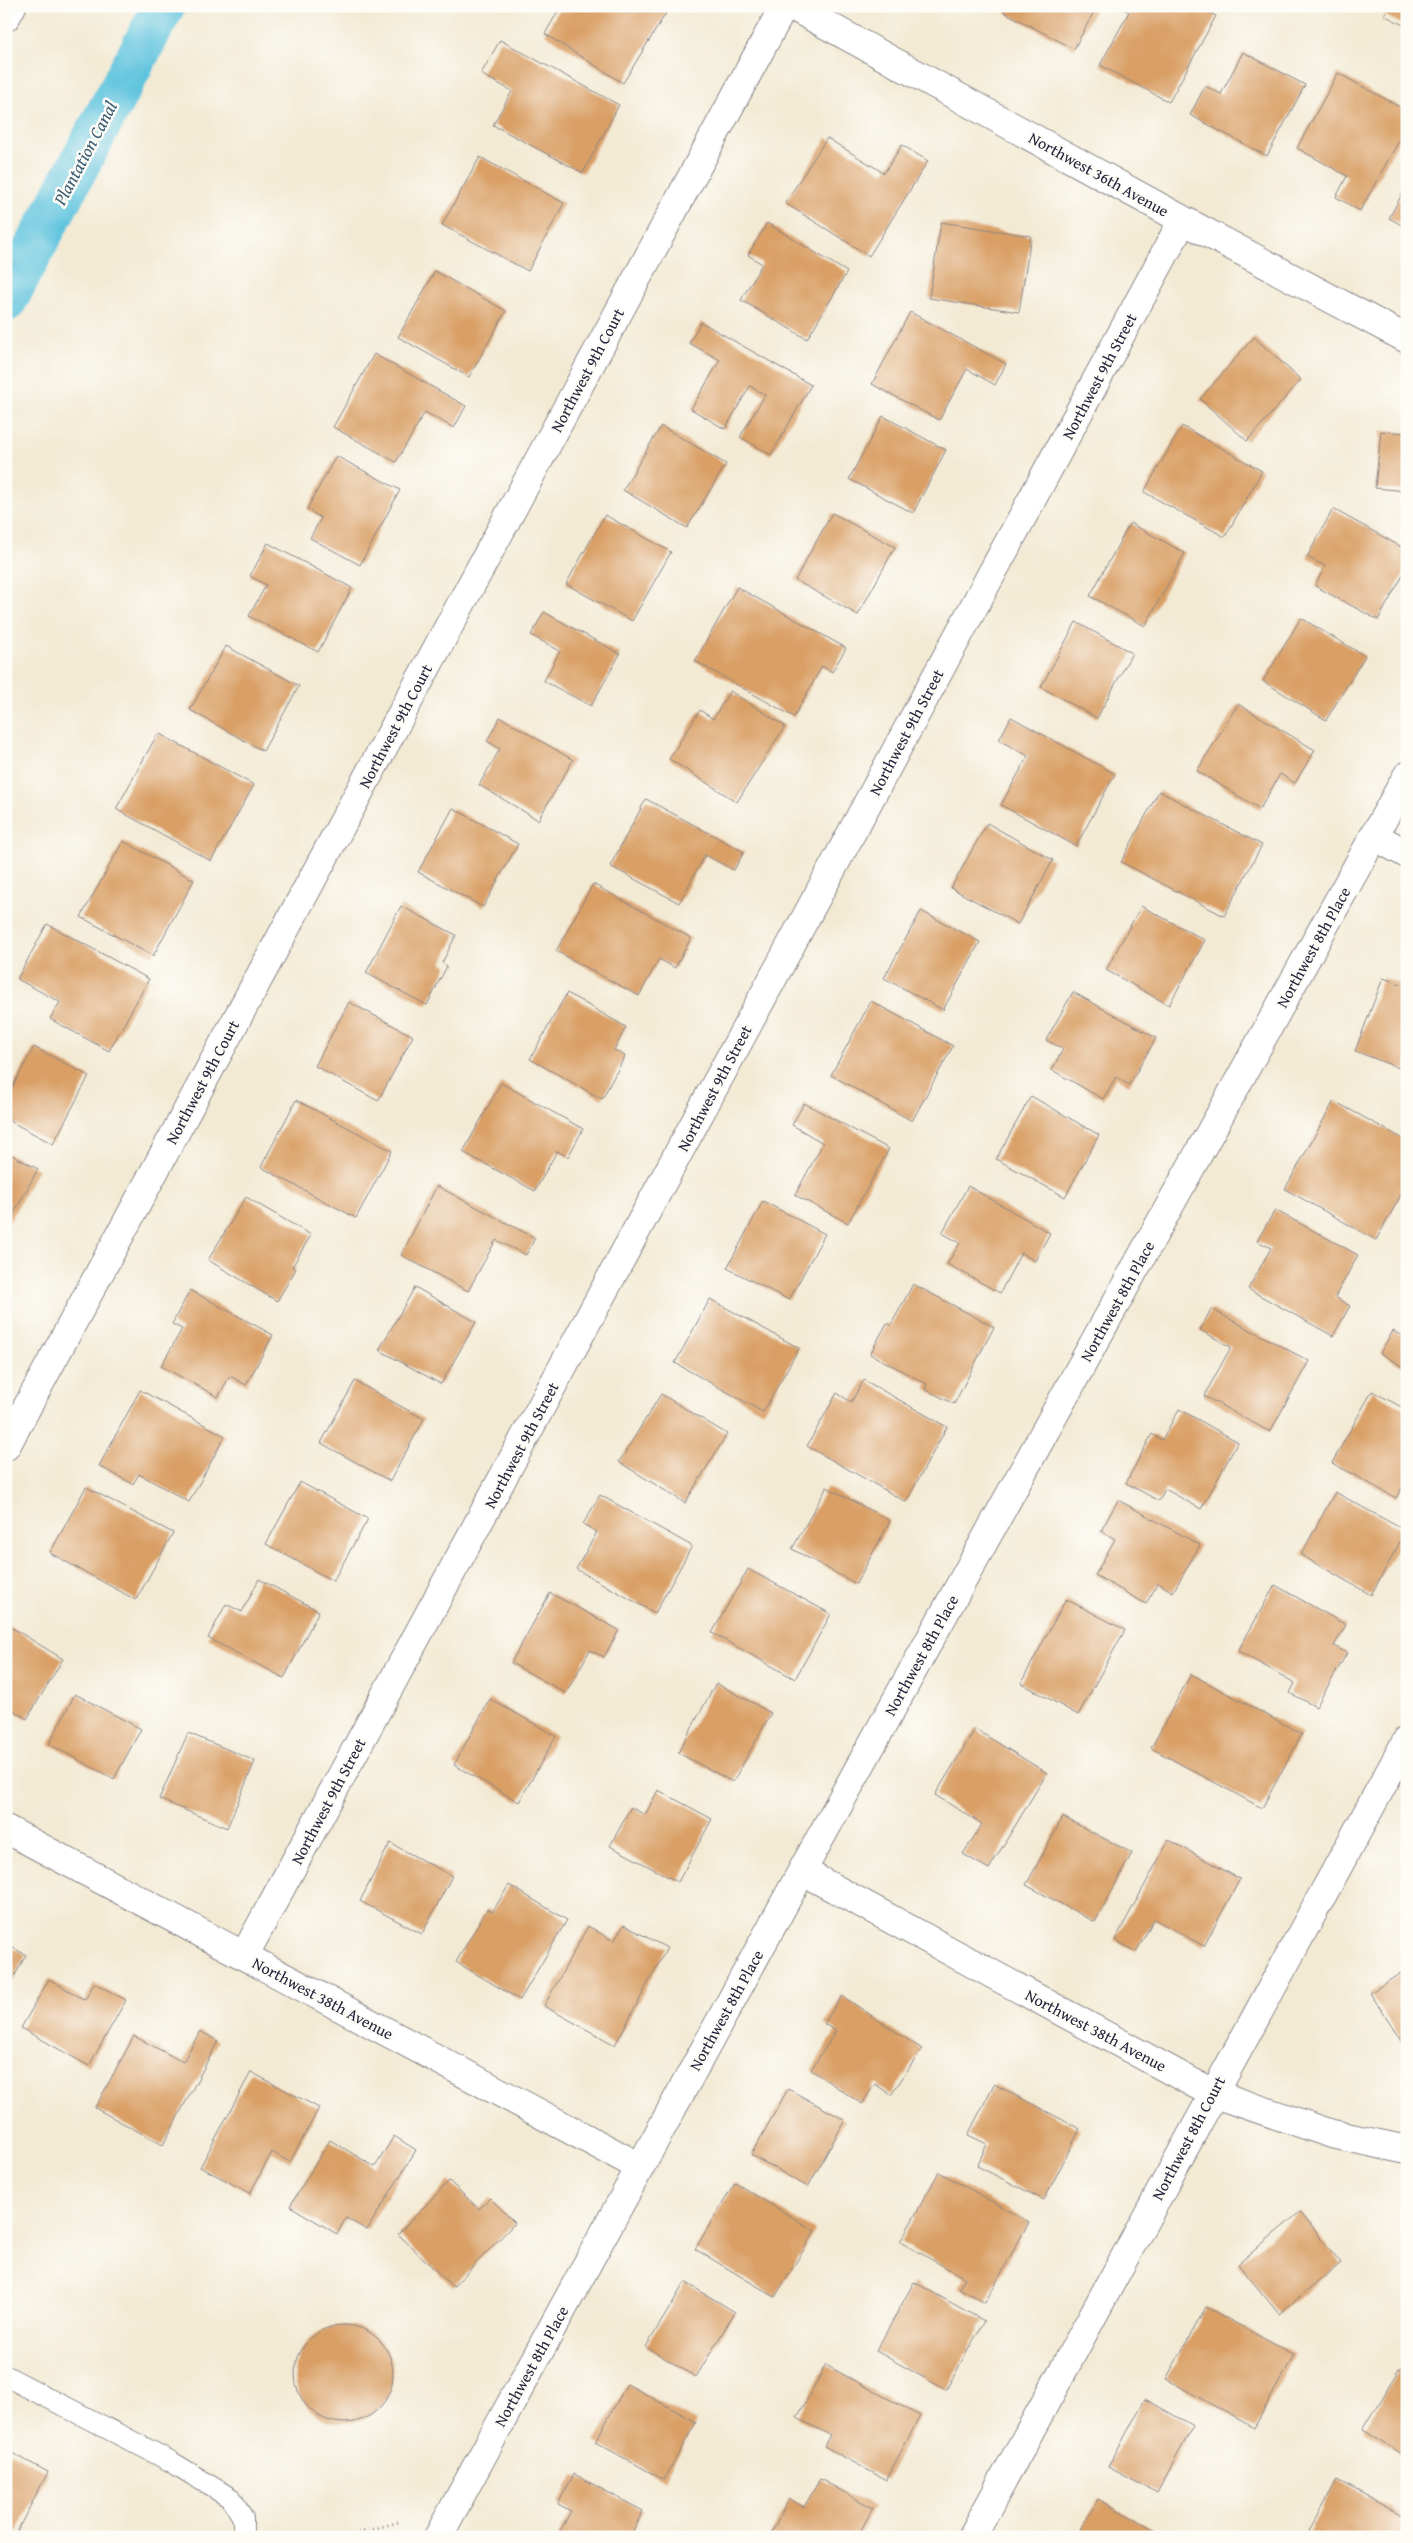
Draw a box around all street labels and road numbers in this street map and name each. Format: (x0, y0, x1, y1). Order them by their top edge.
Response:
street label: Northwest 36th Avenue (1025, 126, 1173, 222)
street label: Northwest 9th Court (544, 303, 630, 436)
street label: Northwest 9th Street (1055, 308, 1143, 444)
street label: Northwest 9th Court (352, 659, 438, 792)
street label: Northwest 9th Street (862, 664, 950, 800)
street label: Northwest 8th Place (1270, 882, 1356, 1012)
street label: Northwest 9th Court (159, 1015, 245, 1148)
street label: Northwest 9th Street (670, 1020, 758, 1156)
street label: Northwest 8th Place (1074, 1236, 1160, 1366)
street label: Northwest 9th Street (477, 1377, 565, 1513)
street label: Northwest 8th Place (878, 1590, 964, 1720)
street label: Northwest 9th Street (284, 1733, 372, 1869)
street label: Northwest 8th Place (683, 1945, 769, 2075)
street label: Northwest 38th Avenue (248, 1951, 398, 2045)
street label: Northwest 38th Avenue (1021, 1983, 1171, 2077)
street label: Northwest 8th Court (1145, 2071, 1231, 2204)
street label: Northwest 8th Place (488, 2301, 574, 2431)

